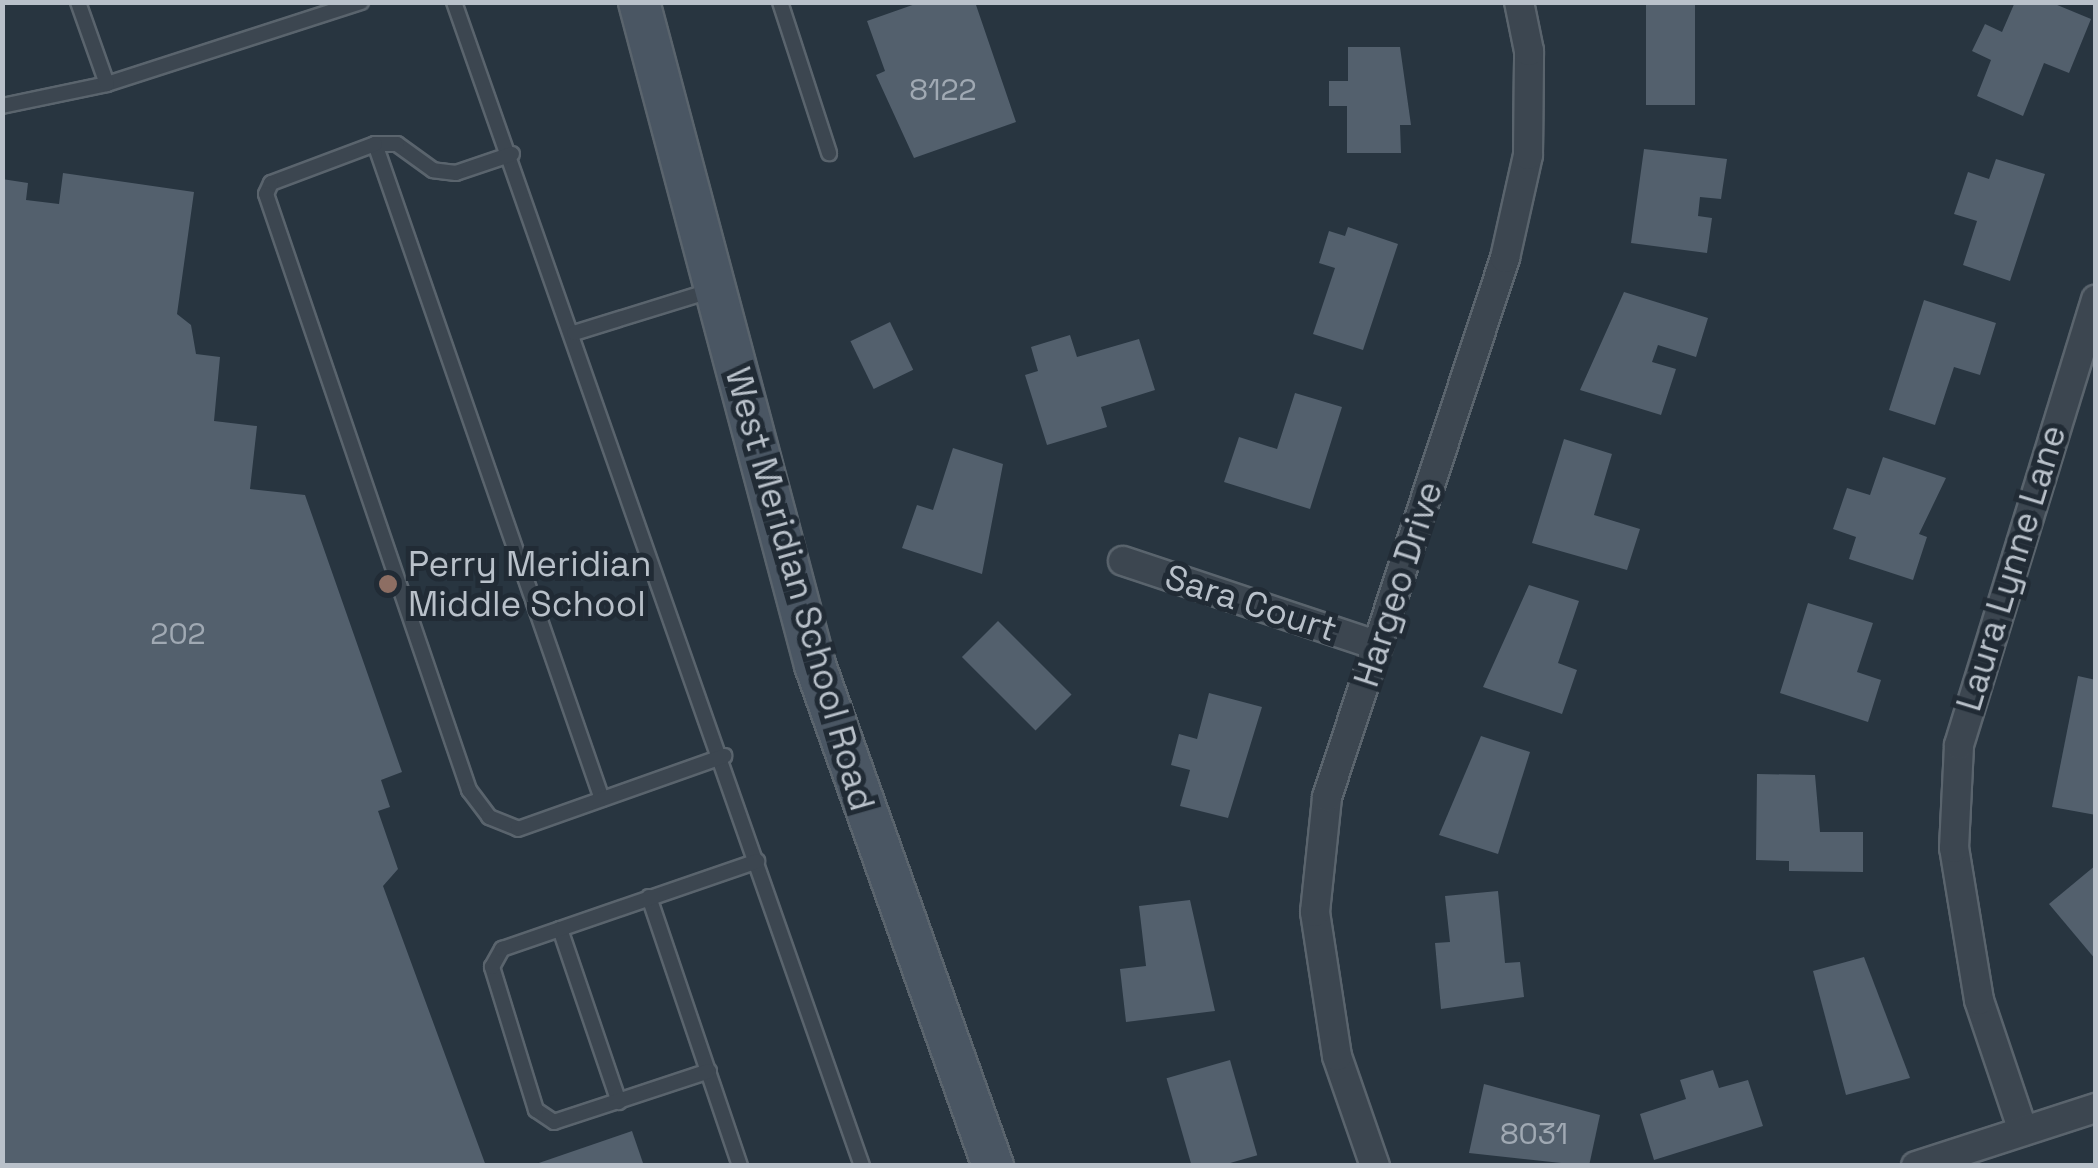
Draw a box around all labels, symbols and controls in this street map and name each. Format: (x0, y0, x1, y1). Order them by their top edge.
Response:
house number: 8122 (909, 72, 977, 108)
street label: West Meridian School Road (717, 363, 883, 815)
street label: Laura Lynne Lane (1948, 420, 2074, 716)
street label: Hargeo Drive (1345, 476, 1451, 692)
place label: Perry Meridian Middle School (408, 543, 651, 625)
street label: Sara Court (1160, 556, 1342, 650)
marker: Perry Meridian Middle School (377, 573, 399, 595)
house number: 202 (150, 616, 206, 652)
house number: 8031 (1500, 1116, 1568, 1152)

